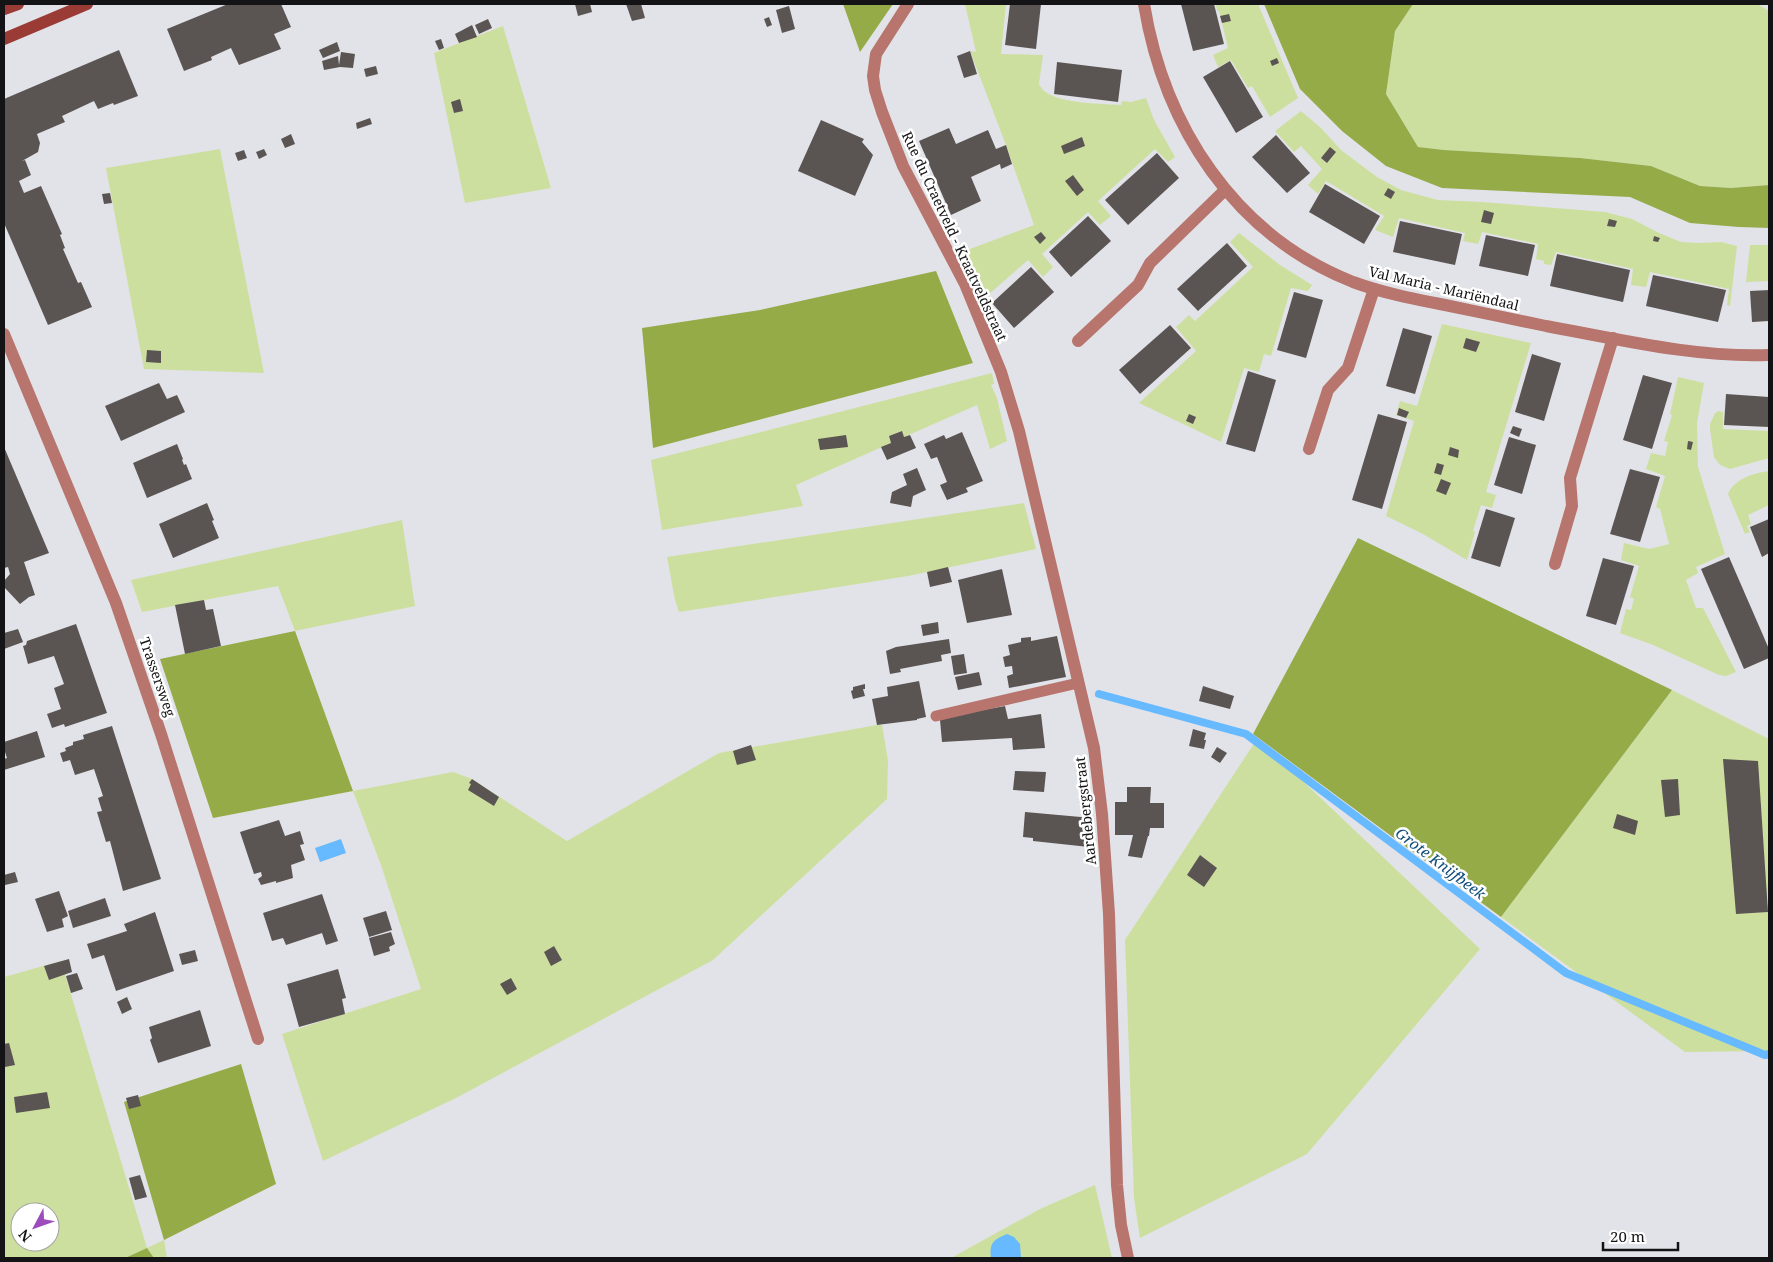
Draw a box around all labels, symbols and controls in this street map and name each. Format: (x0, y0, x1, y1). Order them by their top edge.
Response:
street label: Rue du Craetveld - Kraatveldstraat (898, 128, 1012, 344)
street label: Val Maria - Mariëndaal (1367, 261, 1521, 315)
street label: Trassersweg (136, 635, 181, 720)
street label: Aardebergstraat (1070, 756, 1100, 866)
water label: Grote Knijfbeek (1392, 823, 1490, 904)
north arrow (10, 1202, 60, 1252)
scale bar (1603, 1220, 1678, 1252)
text: N (14, 1225, 36, 1246)
text: 20 m (1610, 1226, 1645, 1246)

